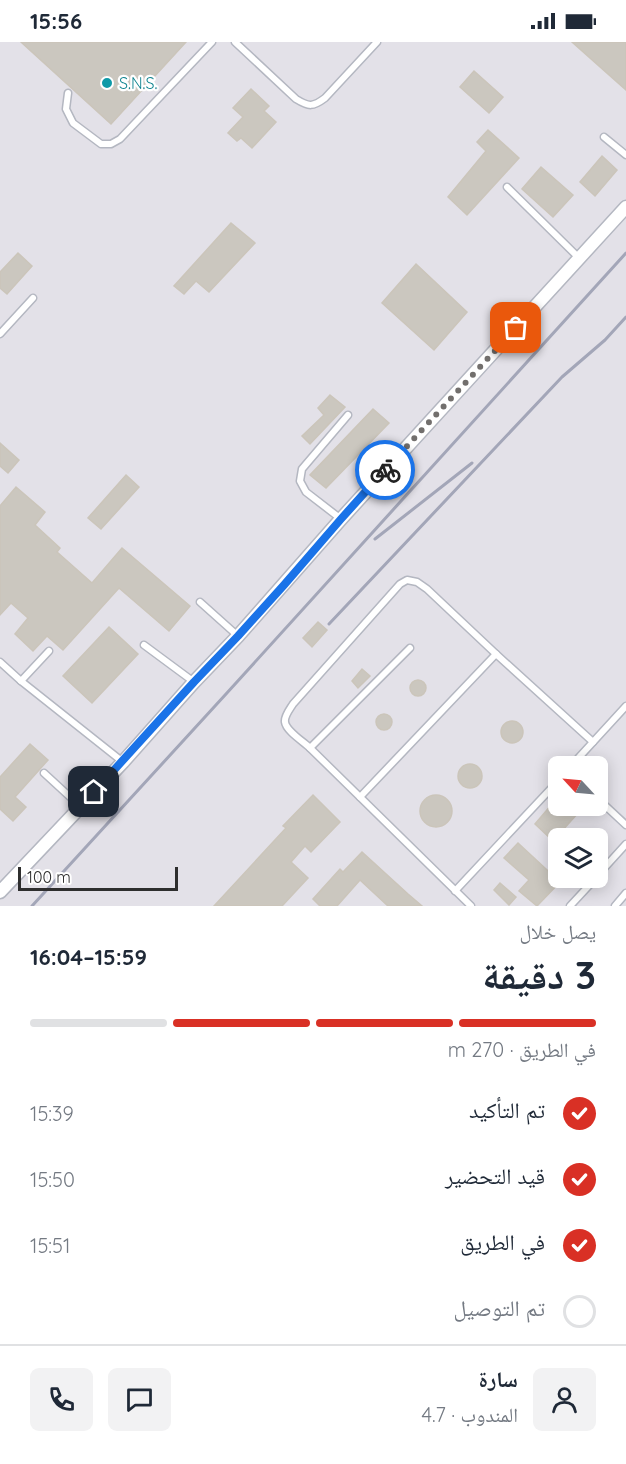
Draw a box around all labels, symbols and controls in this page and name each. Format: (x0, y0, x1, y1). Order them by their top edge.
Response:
text: 15:56 (30, 7, 82, 35)
place label: S.N.S. (119, 73, 157, 93)
marker: S.N.S. (100, 76, 114, 90)
pin (490, 302, 541, 353)
icon: bag (499, 311, 532, 344)
courier (355, 440, 415, 500)
icon: bike (369, 454, 402, 487)
north arrow (548, 756, 608, 816)
map controls (548, 756, 608, 888)
pin (68, 766, 119, 817)
icon: home (77, 775, 110, 808)
button: layers (548, 828, 608, 888)
scale bar (18, 864, 178, 892)
text: 100 m (27, 867, 71, 887)
text: يصل خلال (519, 919, 596, 944)
text: 15:59–16:04 (30, 943, 147, 971)
text: 3 دقيقة (482, 950, 596, 999)
text: في الطريق · 270 m (448, 1037, 596, 1062)
text: تم التأكيد (469, 1096, 545, 1124)
icon: check (563, 1097, 596, 1130)
text: 15:39 (30, 1101, 74, 1126)
text: قيد التحضير (445, 1162, 545, 1190)
icon: check (563, 1163, 596, 1196)
text: 15:50 (30, 1167, 75, 1192)
text: في الطريق (460, 1228, 545, 1256)
icon: check (563, 1229, 596, 1262)
text: 15:51 (30, 1233, 70, 1258)
text: تم التوصيل (454, 1294, 545, 1322)
text: سارة (479, 1365, 518, 1393)
button: phone (30, 1368, 93, 1431)
button: chat (108, 1368, 171, 1431)
button: person (533, 1368, 596, 1431)
text: المندوب · 4.7 (421, 1402, 518, 1427)

